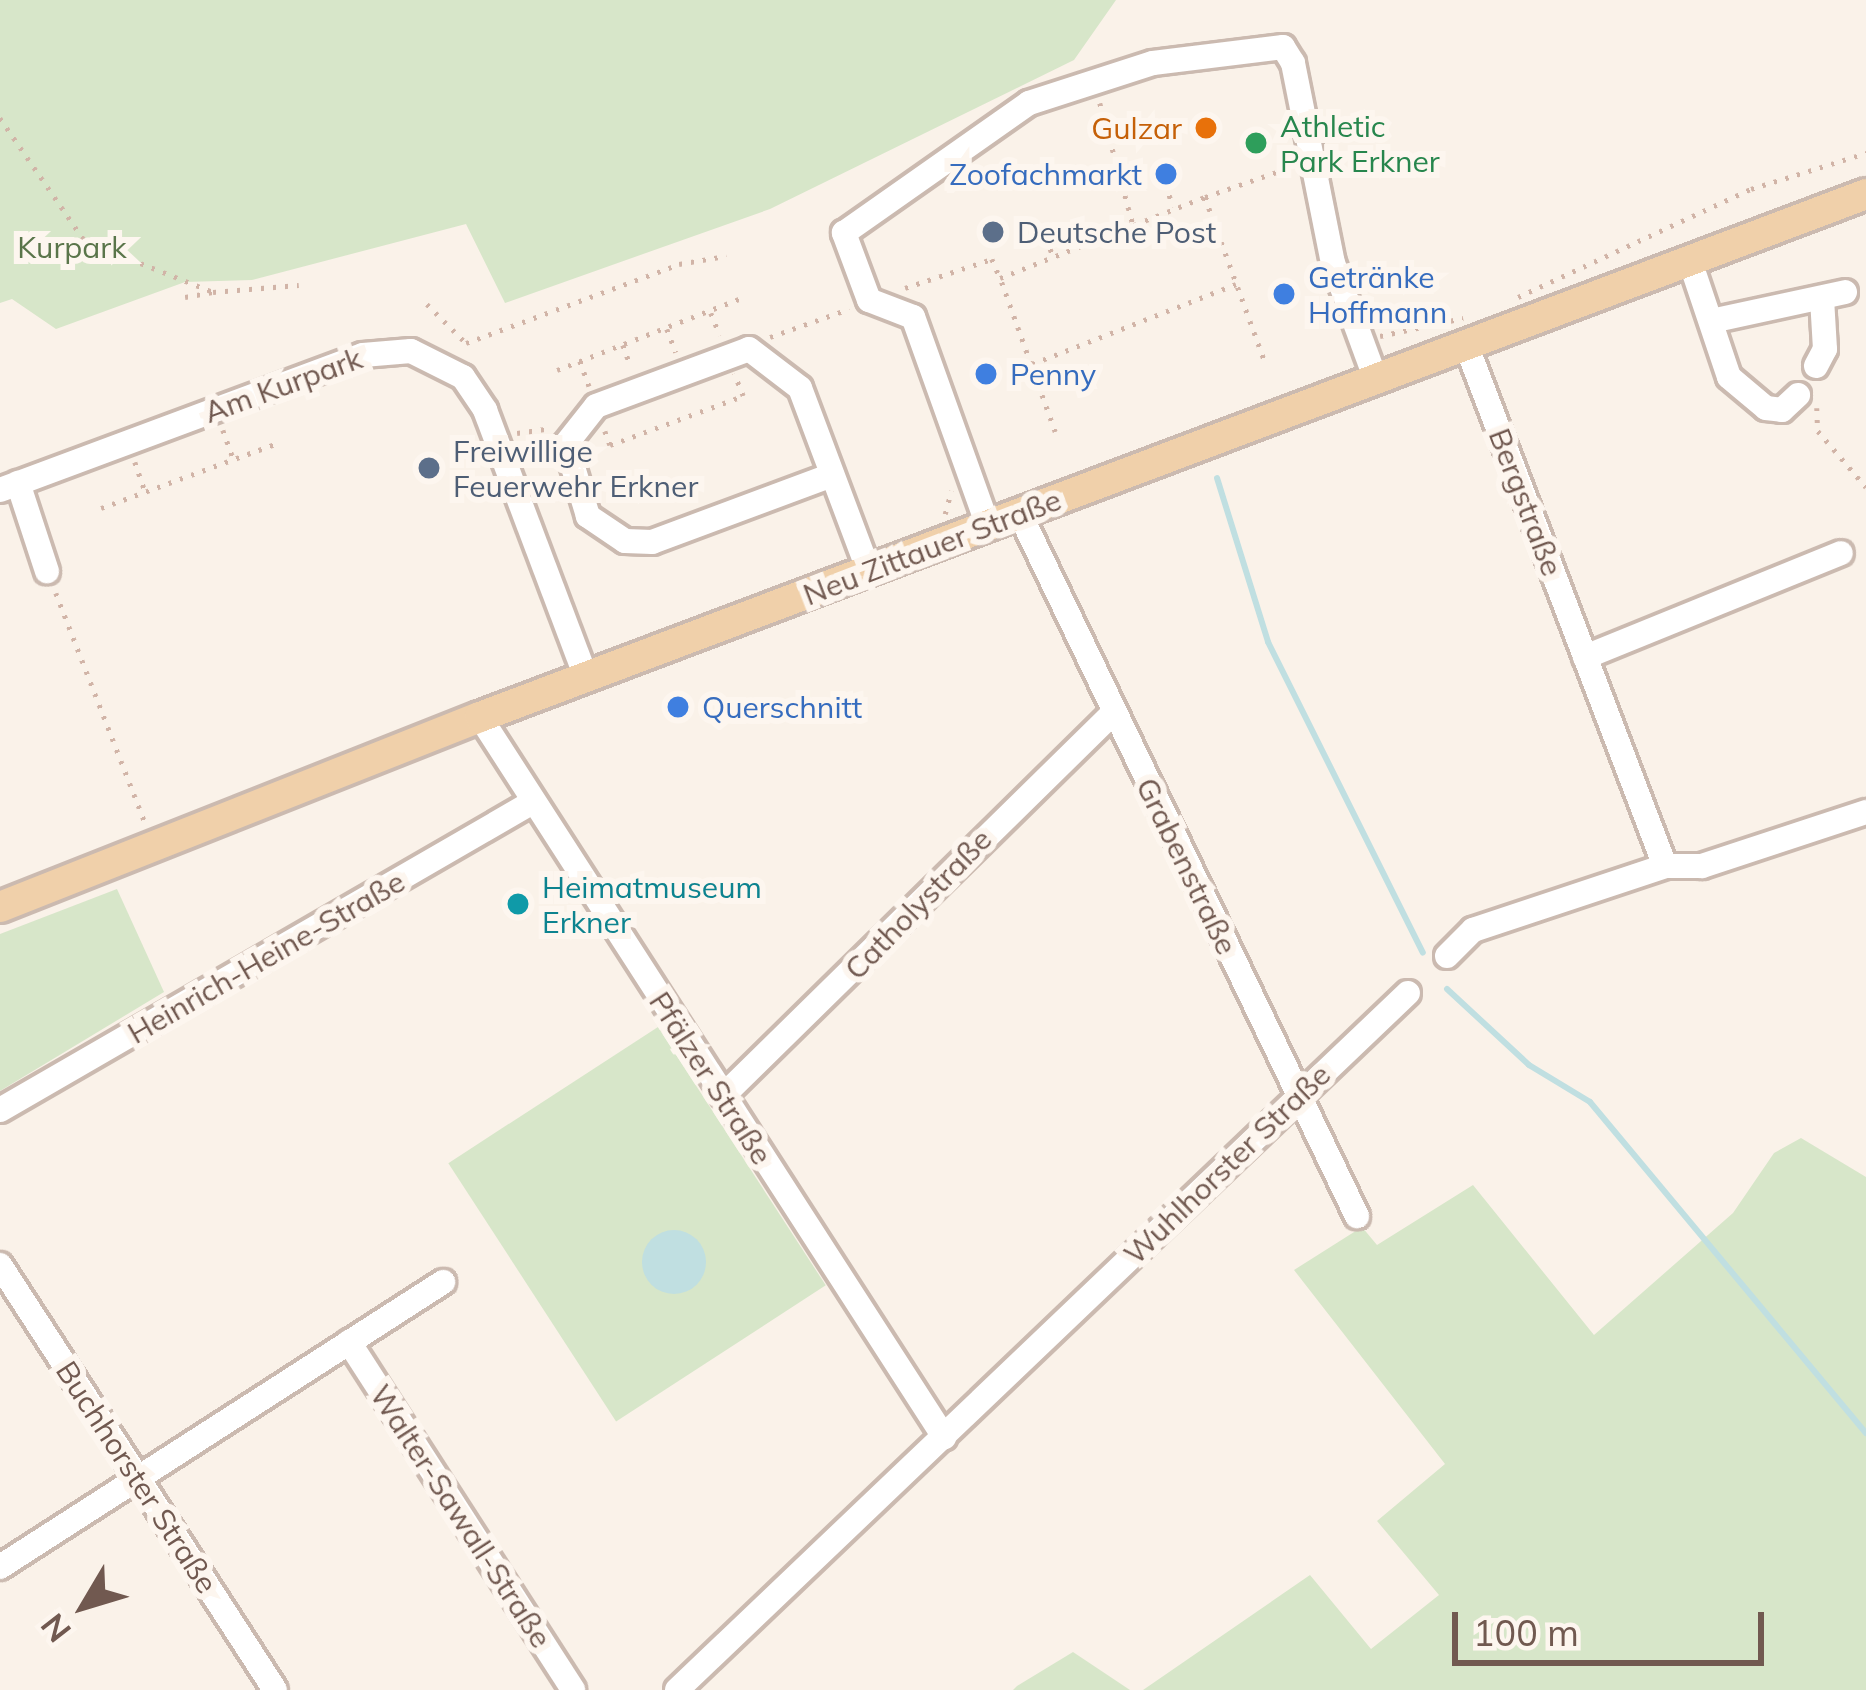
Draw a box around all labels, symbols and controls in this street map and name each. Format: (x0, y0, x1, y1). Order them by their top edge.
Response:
place label: Athletic Park Erkner (1280, 108, 1440, 178)
place label: Gulzar (1091, 110, 1182, 146)
marker: Gulzar (1193, 115, 1219, 141)
marker: Athletic Park Erkner (1243, 130, 1269, 156)
place label: Zoofachmarkt (949, 156, 1142, 192)
marker: Zoofachmarkt (1153, 161, 1179, 187)
place label: Deutsche Post (1017, 214, 1216, 250)
marker: Deutsche Post (980, 219, 1006, 245)
park label: Kurpark (17, 229, 127, 265)
place label: Getränke Hoffmann (1308, 259, 1447, 330)
marker: Getränke Hoffmann (1271, 281, 1297, 307)
street label: Am Kurpark (199, 340, 367, 430)
place label: Penny (1010, 356, 1096, 392)
marker: Penny (973, 361, 999, 387)
street label: Bergstraße (1481, 423, 1571, 581)
place label: Freiwillige Feuerwehr Erkner (453, 433, 698, 504)
marker: Freiwillige Feuerwehr Erkner (416, 455, 442, 481)
street label: Neu Zittauer Straße (798, 481, 1066, 613)
place label: Querschnitt (702, 689, 862, 725)
marker: Querschnitt (665, 694, 691, 720)
street label: Grabenstraße (1129, 772, 1245, 960)
street label: Catholystraße (837, 821, 999, 987)
street label: Heinrich-Heine-Straße (121, 863, 411, 1051)
place label: Heimatmuseum Erkner (542, 869, 762, 940)
marker: Heimatmuseum Erkner (505, 891, 531, 917)
street label: Pfälzer Straße (642, 985, 780, 1171)
street label: Wuhlhorster Straße (1116, 1056, 1338, 1272)
street label: Buchhorster Straße (49, 1354, 225, 1600)
street label: Walter-Sawall-Straße (363, 1378, 559, 1654)
north arrow (24, 1546, 144, 1666)
scale bar (1458, 1588, 1770, 1662)
text: N (31, 1606, 79, 1651)
text: 100 m (1473, 1610, 1579, 1655)

